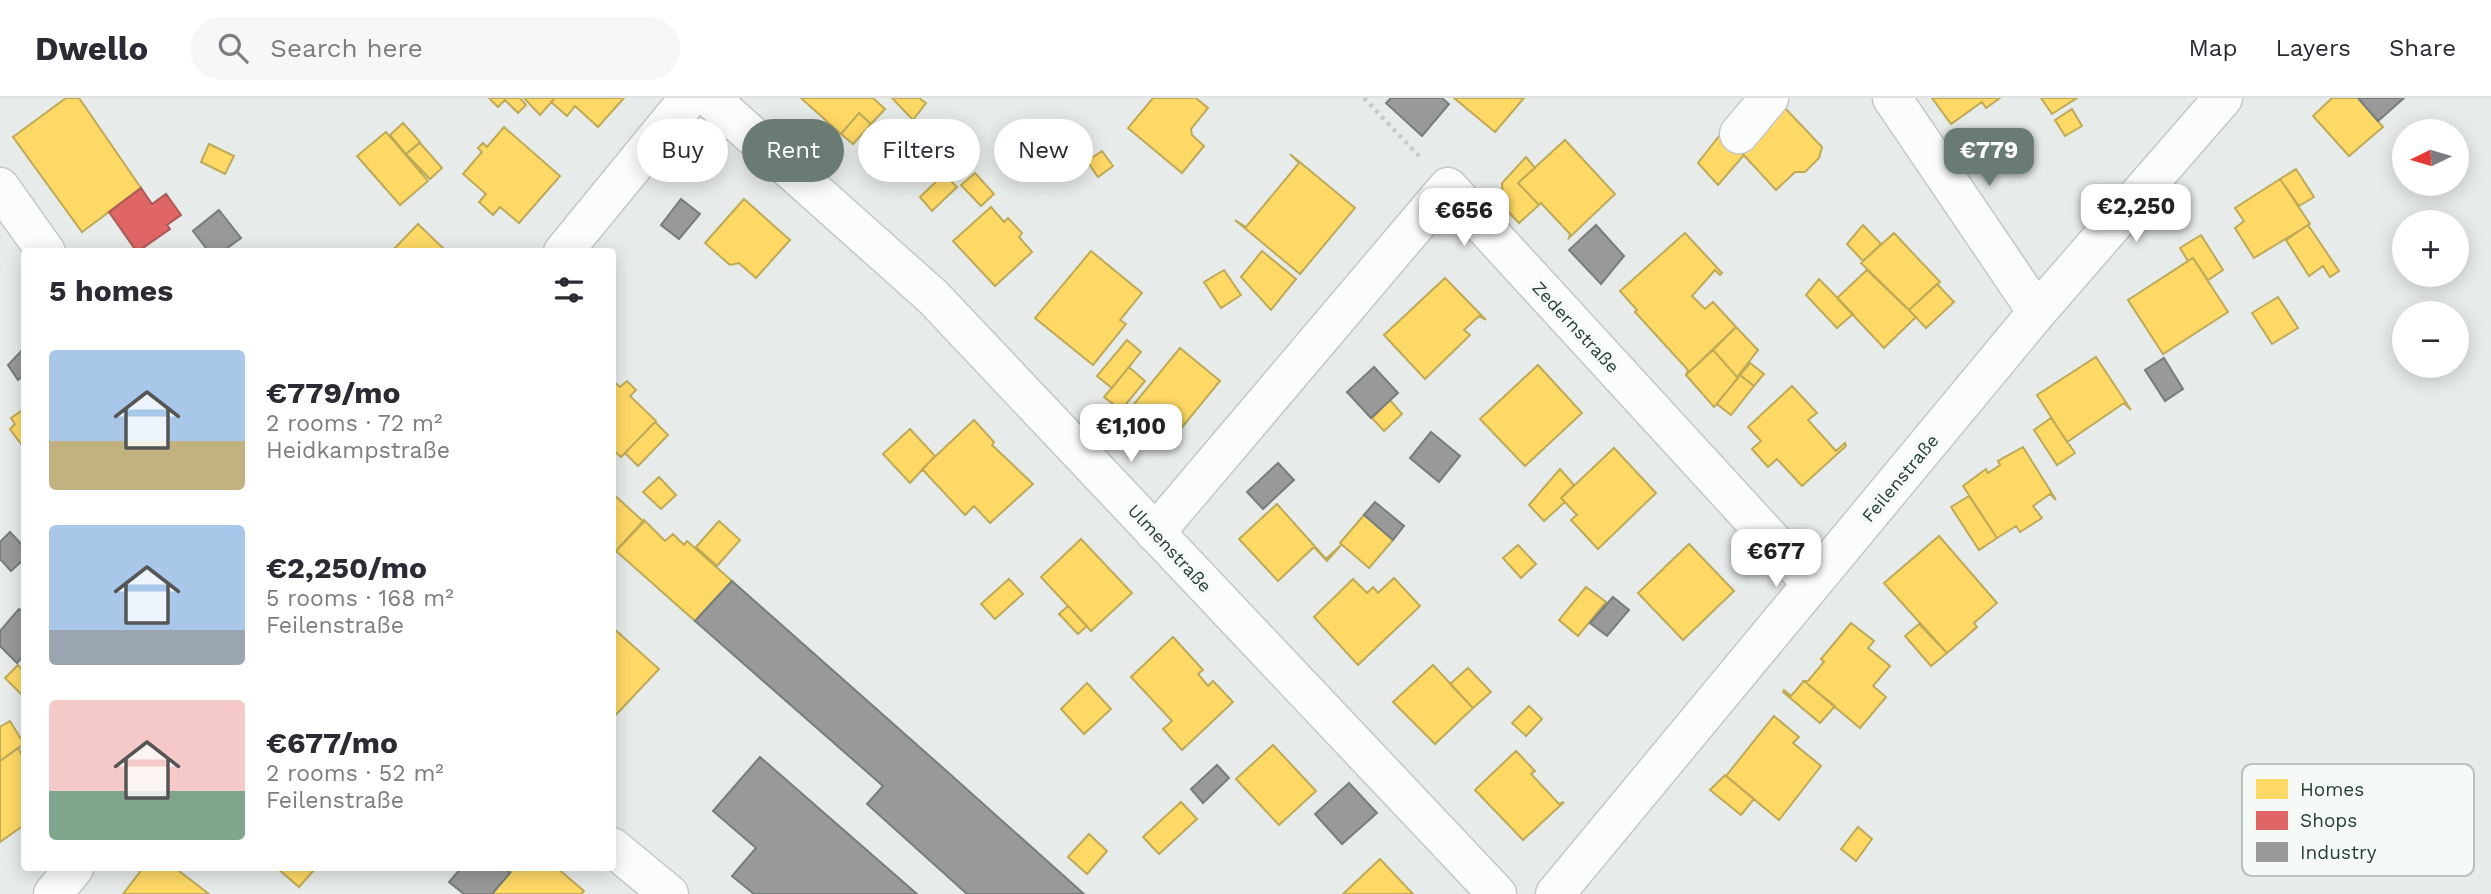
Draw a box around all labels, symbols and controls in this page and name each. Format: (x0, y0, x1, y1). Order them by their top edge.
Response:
search box (190, 17, 680, 80)
text: Dwello (35, 29, 148, 68)
icon: search (214, 29, 252, 67)
text: Search here (270, 33, 423, 63)
text: Map (2189, 34, 2237, 62)
text: Layers (2275, 34, 2351, 62)
text: Share (2389, 34, 2456, 62)
chip: Buy (637, 119, 728, 182)
chip: Rent (742, 119, 844, 182)
chip: Filters (858, 119, 980, 182)
chip: New (994, 119, 1093, 182)
north arrow (2392, 119, 2469, 196)
map controls (2392, 119, 2469, 378)
pin: €779 (1948, 129, 2030, 188)
text: €779 (1960, 137, 2018, 164)
pin: €2,250 (2079, 184, 2193, 244)
pin: €656 (1423, 188, 1505, 248)
text: €2,250 (2097, 193, 2175, 220)
text: €656 (1435, 197, 1493, 224)
button: + (2392, 210, 2469, 287)
icon: filters (550, 271, 588, 309)
text: 5 homes (49, 273, 173, 308)
street label: Zedernstraße (1528, 277, 1624, 377)
button: − (2392, 301, 2469, 378)
text: €779/mo (266, 375, 401, 410)
icon: home (105, 378, 189, 462)
pin: €1,100 (1074, 404, 1188, 464)
text: 2 rooms · 72 m² (266, 410, 442, 437)
text: €1,100 (1096, 413, 1166, 440)
street label: Feilenstraße (1857, 430, 1943, 526)
text: Heidkampstraße (266, 437, 450, 464)
street label: Ulmenstraße (1124, 500, 1216, 596)
pin: €677 (1735, 530, 1817, 589)
text: €677 (1747, 538, 1805, 565)
text: €2,250/mo (266, 550, 427, 585)
icon: home (105, 553, 189, 637)
text: 5 rooms · 168 m² (266, 585, 454, 612)
text: Feilenstraße (266, 612, 404, 639)
text: €677/mo (266, 725, 398, 760)
icon: home (105, 728, 189, 812)
text: 2 rooms · 52 m² (266, 760, 444, 787)
legend (2242, 764, 2474, 876)
text: Homes (2300, 778, 2364, 801)
text: Feilenstraße (266, 787, 404, 814)
text: Shops (2300, 809, 2357, 832)
text: Industry (2300, 841, 2377, 864)

